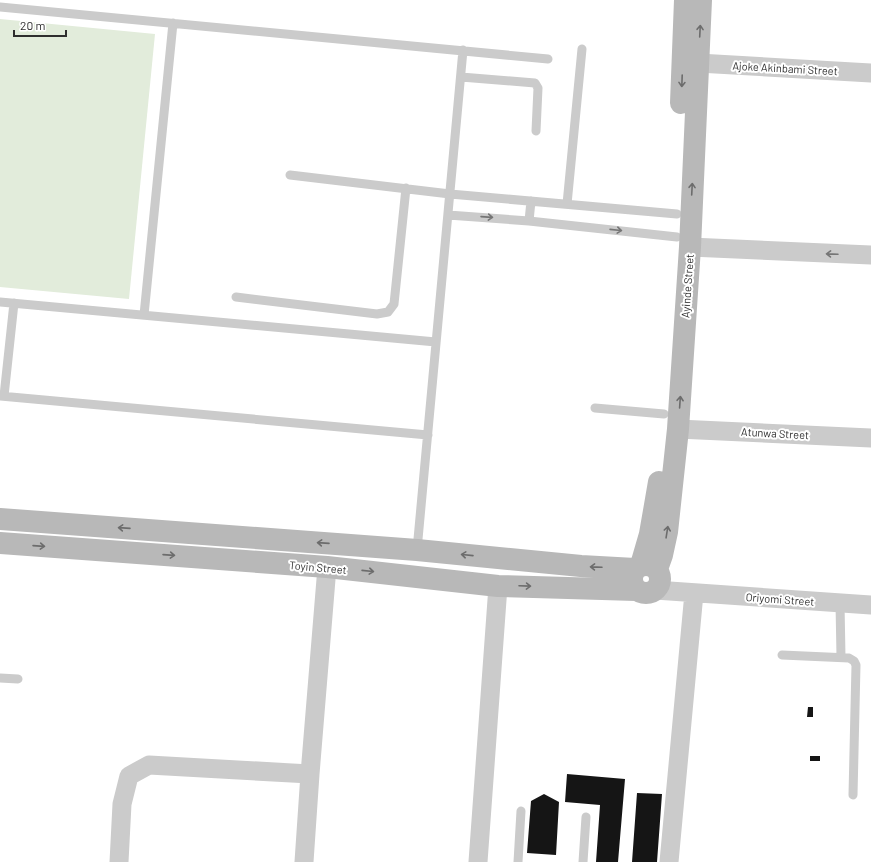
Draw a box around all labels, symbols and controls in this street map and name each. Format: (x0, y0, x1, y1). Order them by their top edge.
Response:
scale bar (14, 12, 66, 38)
text: 20 m (20, 18, 46, 32)
one-way arrow (696, 25, 703, 38)
street label: Ajoke Akinbami Street (732, 59, 838, 77)
one-way arrow (678, 74, 686, 87)
one-way arrow (689, 183, 696, 196)
one-way arrow (480, 214, 493, 221)
one-way arrow (609, 227, 622, 234)
one-way arrow (826, 250, 839, 257)
street label: Ayinde Street (678, 254, 696, 318)
one-way arrow (676, 396, 683, 409)
street label: Atunwa Street (741, 425, 809, 441)
one-way arrow (118, 525, 131, 532)
one-way arrow (663, 526, 671, 539)
one-way arrow (317, 540, 330, 547)
one-way arrow (32, 542, 45, 549)
one-way arrow (461, 551, 474, 559)
one-way arrow (162, 552, 175, 559)
street label: Toyin Street (289, 558, 347, 576)
one-way arrow (590, 563, 603, 571)
one-way arrow (361, 567, 374, 575)
one-way arrow (518, 583, 531, 590)
street label: Oriyomi Street (745, 590, 815, 608)

